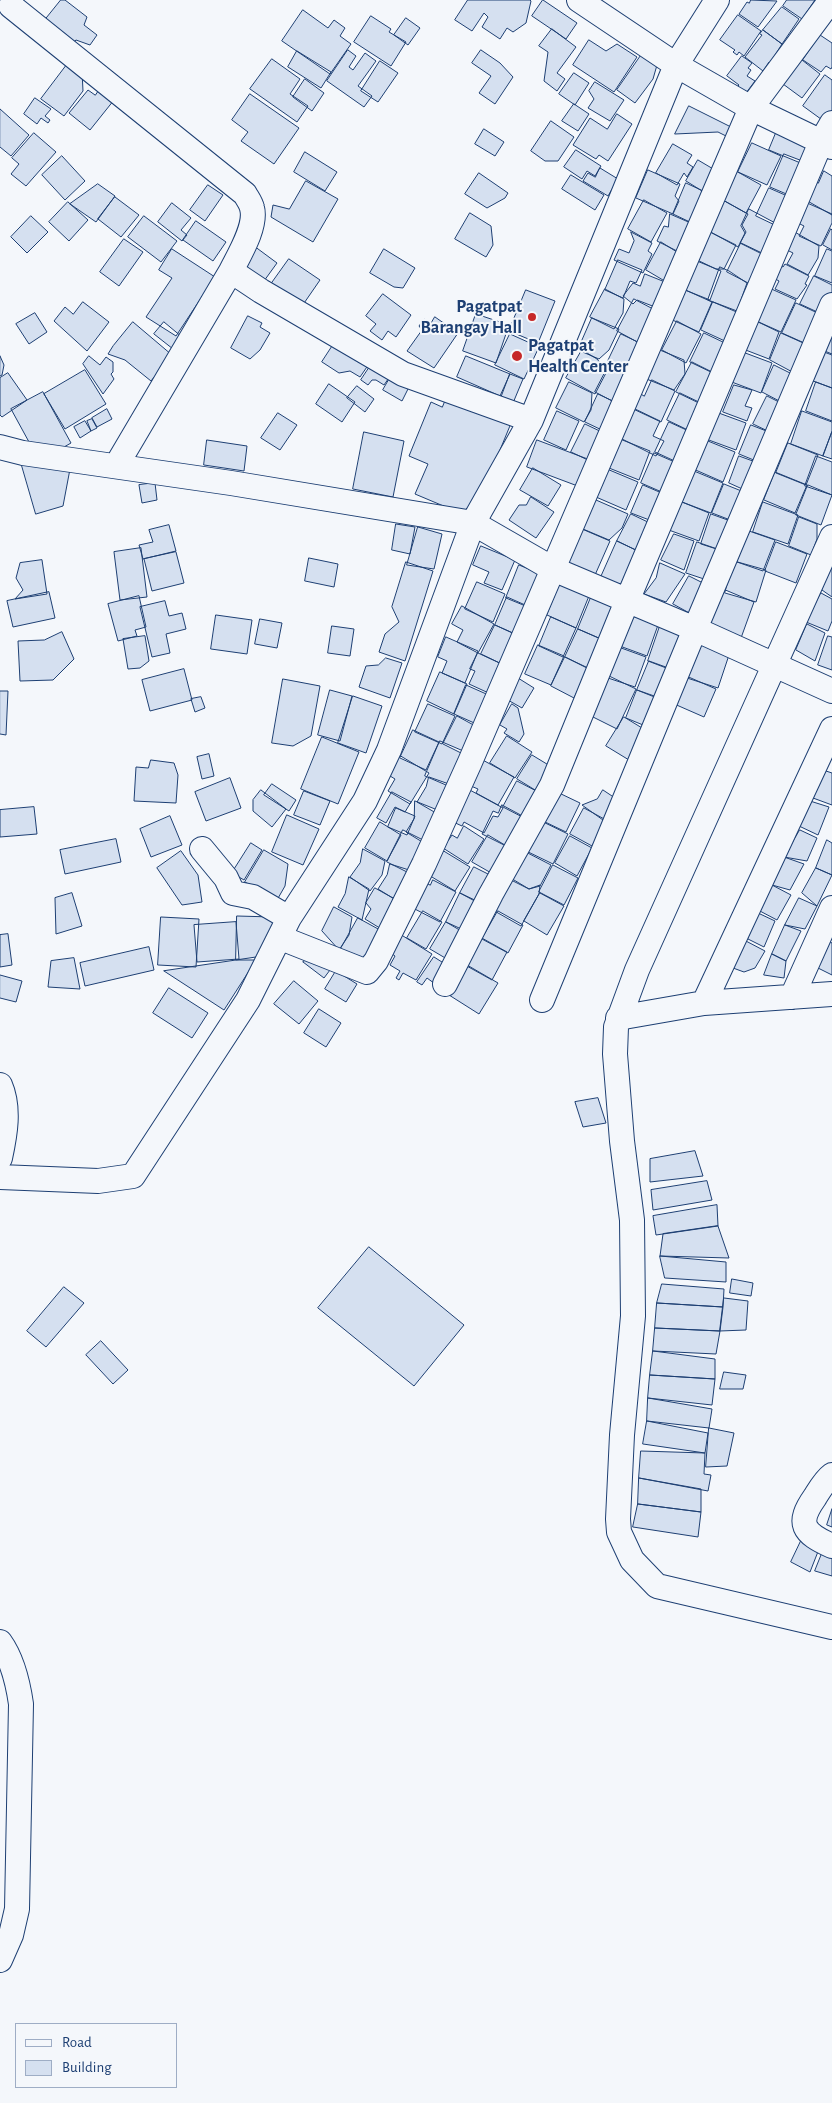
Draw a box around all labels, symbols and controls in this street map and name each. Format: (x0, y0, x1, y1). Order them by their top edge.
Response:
place label: Pagatpat Barangay Hall (420, 296, 522, 338)
marker: Pagatpat Barangay Hall (526, 311, 538, 323)
place label: Pagatpat Health Center (528, 335, 628, 378)
marker: Pagatpat Health Center (510, 349, 524, 363)
legend (15, 2023, 178, 2088)
text: Road (62, 2035, 92, 2050)
text: Building (62, 2060, 112, 2075)

